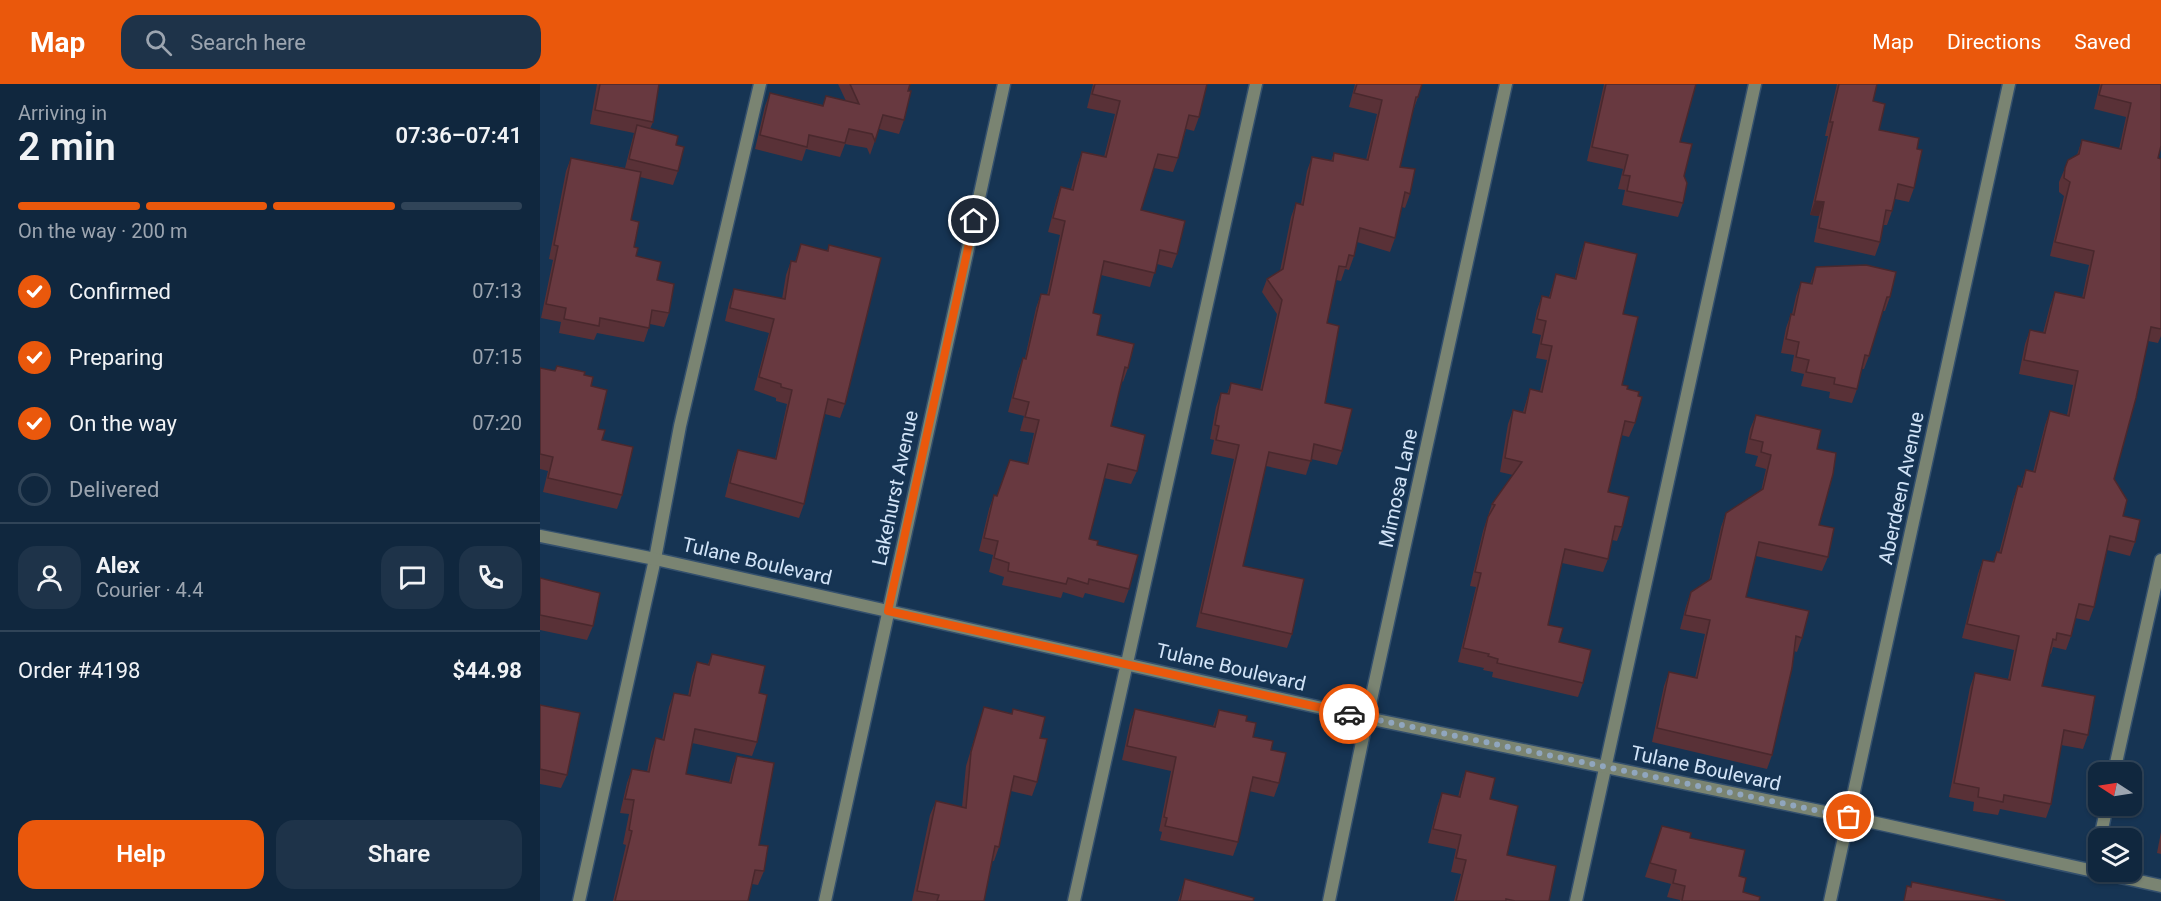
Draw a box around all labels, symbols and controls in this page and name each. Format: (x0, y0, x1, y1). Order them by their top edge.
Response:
search box (121, 15, 541, 69)
text: Map (30, 26, 85, 59)
icon: search (142, 26, 175, 59)
text: Search here (190, 30, 306, 55)
text: Map (1872, 30, 1914, 54)
text: Directions (1947, 30, 2041, 54)
text: Saved (2074, 30, 2131, 54)
text: Arriving in (18, 101, 107, 125)
text: 07:36–07:41 (395, 123, 522, 148)
text: 2 min (18, 124, 116, 170)
pin (948, 195, 999, 246)
icon: home (957, 204, 990, 237)
text: On the way · 200 m (18, 219, 187, 243)
icon: check (18, 275, 51, 308)
text: Confirmed (69, 279, 171, 304)
text: 07:13 (472, 279, 522, 303)
icon: check (18, 341, 51, 374)
text: Preparing (69, 345, 163, 370)
text: 07:15 (472, 345, 522, 369)
icon: check (18, 407, 51, 440)
street label: Lakehurst Avenue (867, 408, 923, 568)
street label: Aberdeen Avenue (1873, 410, 1929, 566)
text: On the way (69, 411, 177, 436)
text: 07:20 (472, 411, 522, 435)
street label: Mimosa Lane (1374, 426, 1422, 550)
text: Delivered (69, 477, 159, 502)
street label: Tulane Boulevard (680, 532, 834, 590)
button: person (18, 546, 81, 609)
button: chat (381, 546, 444, 609)
button: phone (459, 546, 522, 609)
text: Alex (96, 553, 140, 578)
text: Courier · 4.4 (96, 578, 203, 602)
street label: Tulane Boulevard (1154, 638, 1308, 696)
text: Order #4198 (18, 658, 140, 683)
text: $44.98 (453, 658, 522, 683)
courier (1319, 684, 1379, 744)
icon: car (1333, 698, 1366, 731)
street label: Tulane Boulevard (1629, 740, 1783, 796)
north arrow (2088, 762, 2142, 816)
map controls (2088, 762, 2142, 882)
pin (1823, 791, 1874, 842)
icon: bag (1832, 800, 1865, 833)
button: Help (18, 820, 264, 889)
button: Share (276, 820, 522, 889)
button: layers (2088, 828, 2142, 882)

